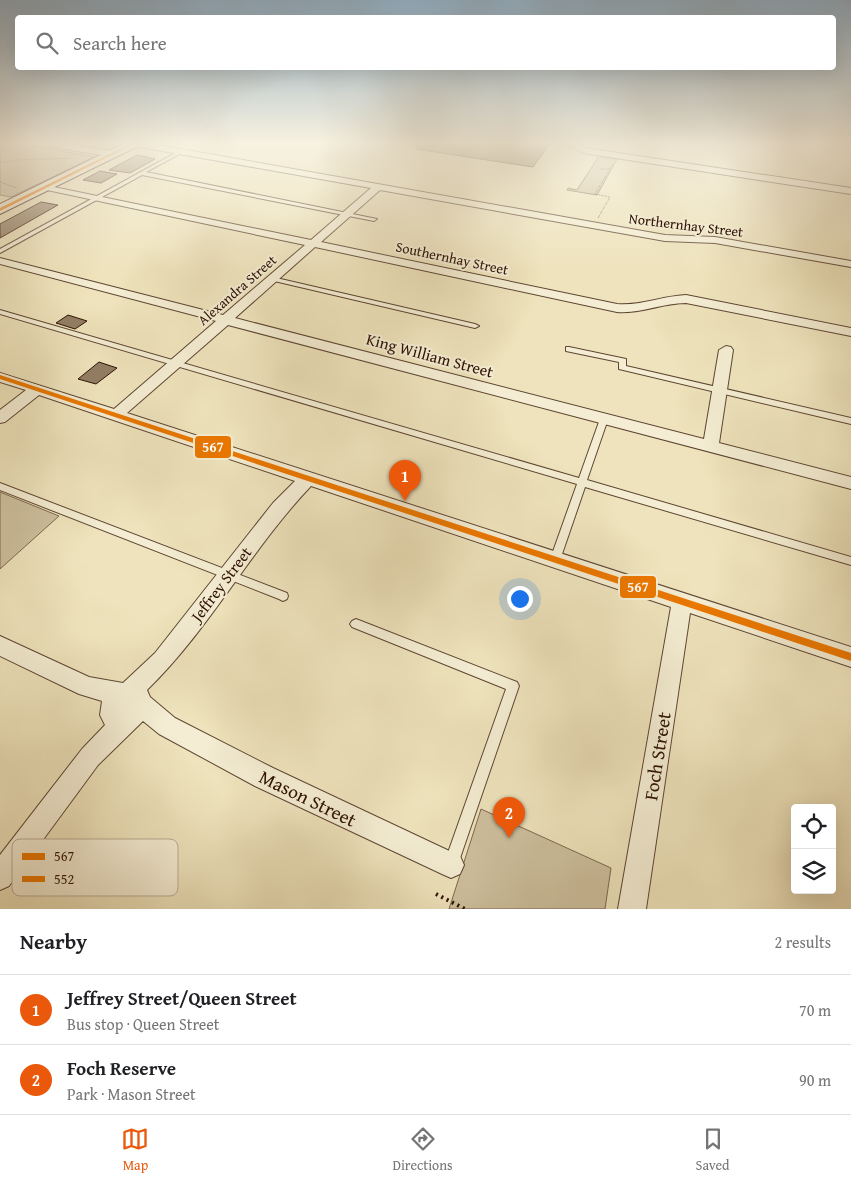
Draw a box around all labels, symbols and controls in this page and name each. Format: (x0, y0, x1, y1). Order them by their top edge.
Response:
search box (15, 15, 836, 70)
icon: search (33, 29, 61, 57)
text: Search here (73, 29, 167, 57)
street label: Northernhay Street (628, 208, 744, 242)
street label: Southernhay Street (394, 236, 510, 280)
street label: Alexandra Street (193, 250, 281, 330)
street label: King William Street (364, 327, 497, 384)
line badge: 567 (194, 435, 232, 459)
text: 567 (202, 437, 224, 457)
pin: 1 (389, 460, 421, 501)
street label: Jeffrey Street (184, 541, 257, 628)
line badge: 567 (619, 575, 657, 599)
text: 567 (627, 577, 649, 597)
your location (507, 586, 533, 612)
street label: Foch Street (636, 709, 678, 802)
street label: Mason Street (255, 762, 361, 834)
pin: 2 (493, 797, 525, 838)
map controls (791, 804, 836, 894)
button: locate (791, 804, 836, 849)
legend (12, 839, 178, 896)
text: 567 (54, 846, 74, 866)
button: layers (791, 849, 836, 894)
text: 552 (54, 869, 74, 889)
text: Nearby (20, 926, 87, 957)
text: 2 results (774, 930, 831, 954)
text: Jeffrey Street/Queen Street (67, 984, 297, 1012)
text: 1 (32, 998, 40, 1022)
text: 70 m (799, 998, 831, 1022)
text: Bus stop · Queen Street (67, 1012, 219, 1036)
text: Foch Reserve (67, 1054, 176, 1082)
text: 2 (32, 1068, 40, 1092)
text: 90 m (799, 1068, 831, 1092)
text: Park · Mason Street (67, 1082, 196, 1106)
tab: Map (121, 1125, 149, 1175)
tab: Directions (392, 1125, 453, 1175)
tab: Saved (696, 1125, 730, 1175)

